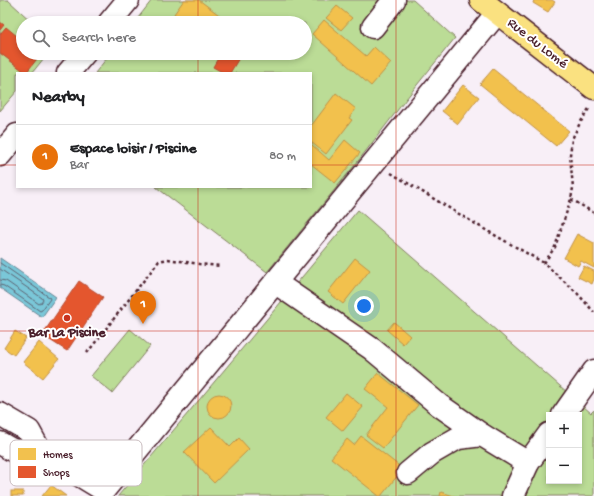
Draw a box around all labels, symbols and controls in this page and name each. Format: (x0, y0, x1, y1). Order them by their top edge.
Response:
street label: Rue du Lomé (503, 15, 571, 73)
search box (16, 16, 312, 60)
icon: search (30, 27, 52, 49)
text: Search here (62, 29, 136, 47)
text: Nearby (32, 88, 85, 108)
text: Espace loisir / Piscine (70, 140, 196, 158)
text: 1 (42, 149, 48, 164)
text: 80 m (269, 149, 296, 164)
text: Bar (70, 158, 88, 173)
pin: 1 (130, 291, 156, 324)
your location (354, 296, 374, 316)
marker: Bar La Piscine (62, 313, 72, 323)
place label: Bar La Piscine (28, 325, 106, 342)
map controls (546, 412, 582, 484)
button: + (546, 412, 582, 448)
legend (10, 440, 142, 486)
button: − (546, 448, 582, 484)
text: Homes (43, 450, 73, 462)
text: Shops (43, 468, 70, 480)

